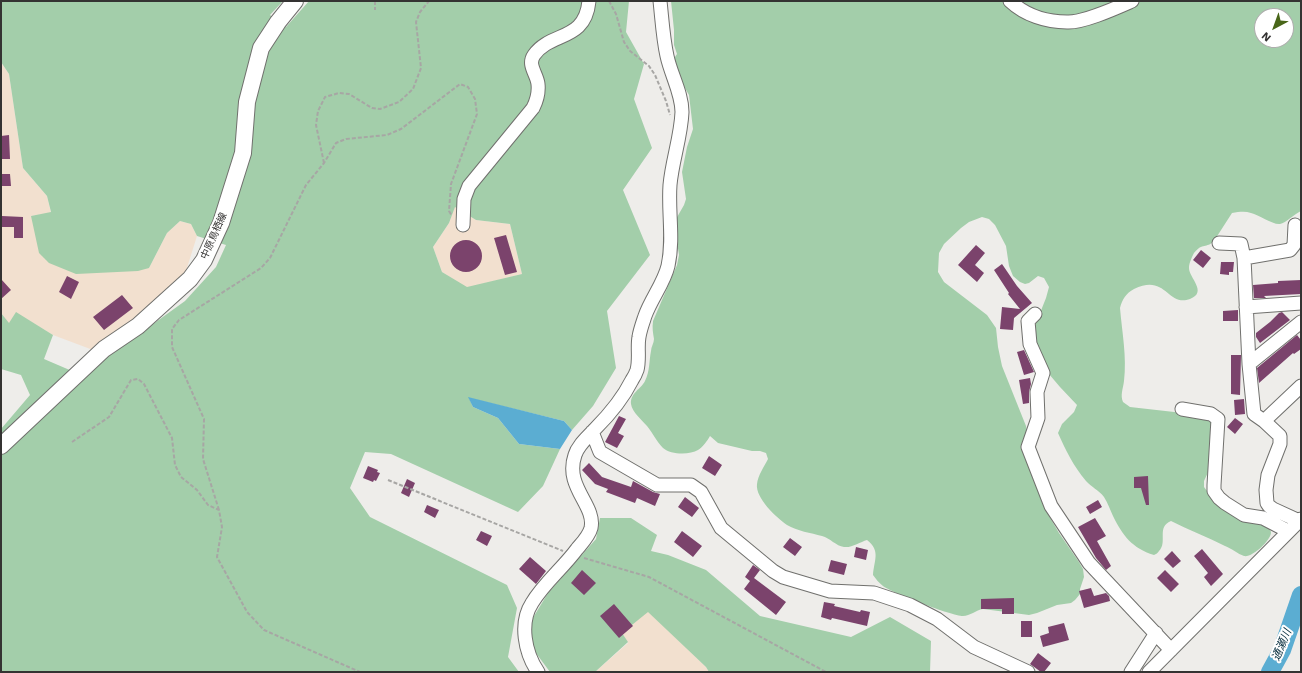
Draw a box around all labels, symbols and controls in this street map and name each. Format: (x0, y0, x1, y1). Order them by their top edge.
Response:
north arrow (1254, 8, 1294, 48)
text: N (1259, 29, 1274, 44)
street label: 中原鳥栖線 (198, 211, 230, 261)
water label: 通瀬川 (1269, 627, 1295, 663)

